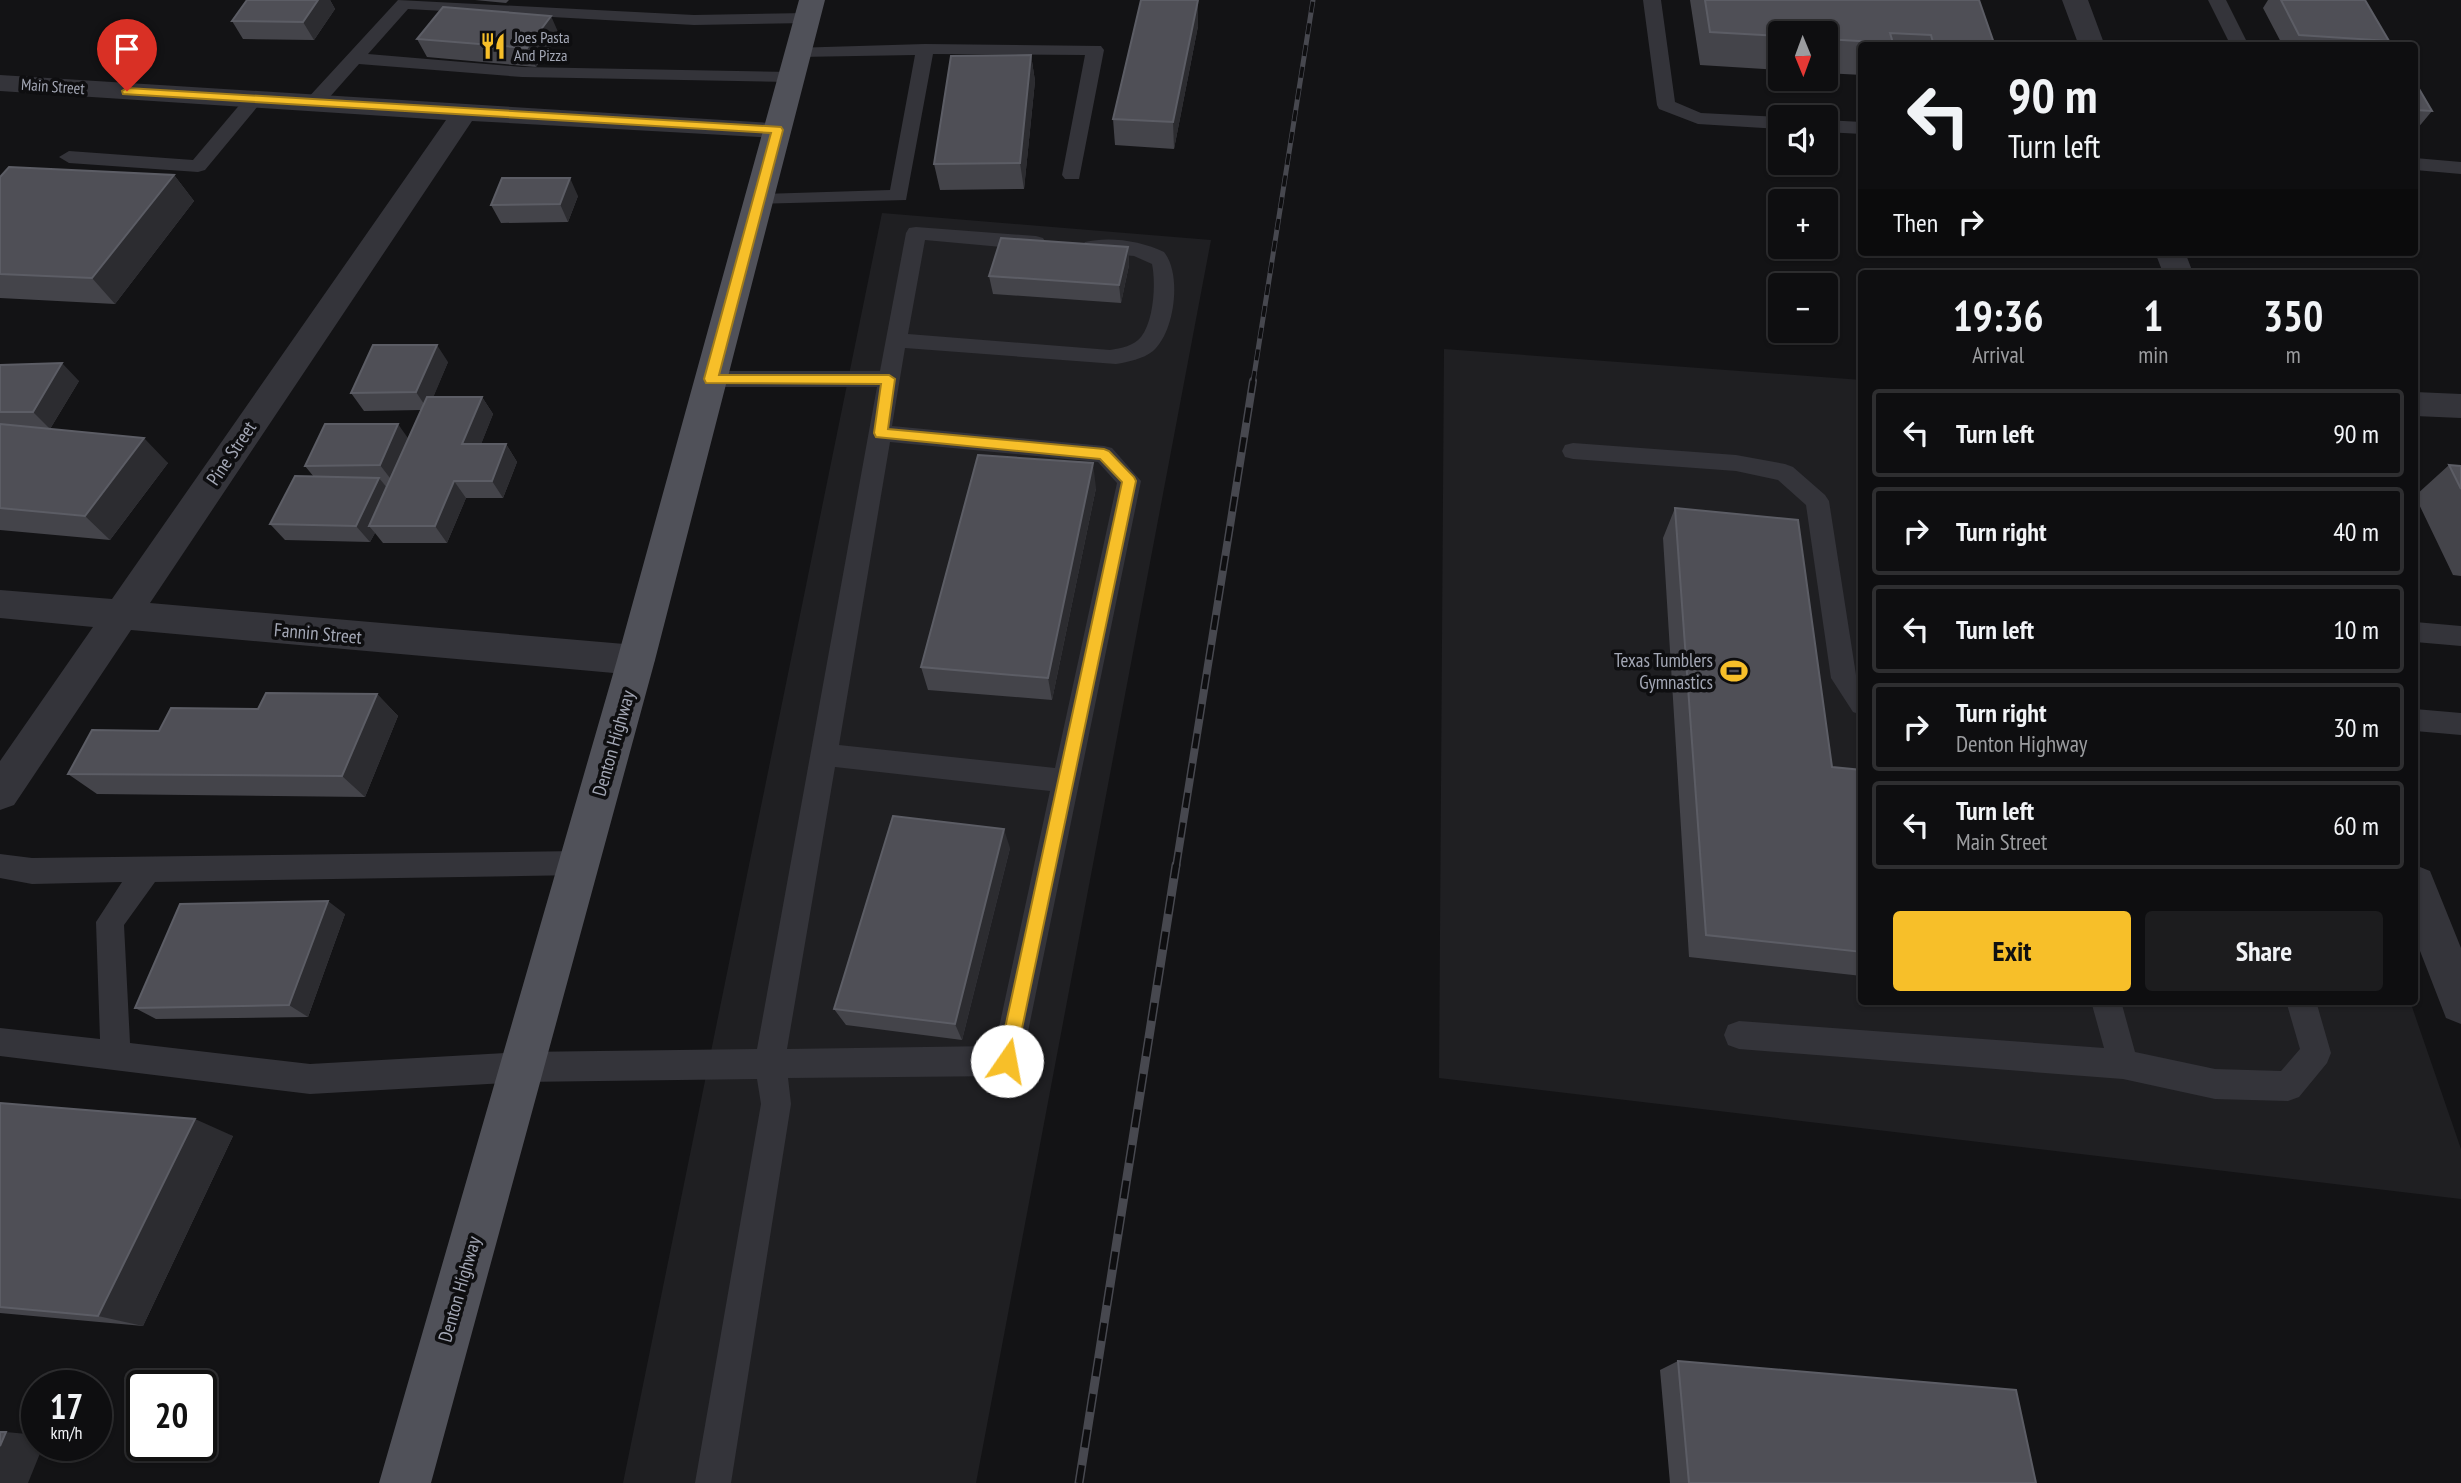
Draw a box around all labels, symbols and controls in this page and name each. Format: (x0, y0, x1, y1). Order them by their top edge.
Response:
pin (97, 19, 157, 91)
north arrow (1768, 21, 1838, 91)
map controls (1768, 21, 1838, 343)
place label: Joes Pasta And Pizza (513, 27, 570, 65)
icon: arrive (108, 30, 146, 68)
restaurant icon: Joes Pasta And Pizza (478, 31, 508, 61)
text: 90 m (2008, 63, 2097, 127)
icon: left (1893, 70, 1984, 161)
street label: Main Street (21, 74, 86, 98)
button: sound (1768, 105, 1838, 175)
text: Turn left (2008, 125, 2100, 167)
button: + (1768, 189, 1838, 259)
icon: right (1952, 203, 1990, 241)
text: Then (1893, 206, 1938, 239)
button: − (1768, 273, 1838, 343)
text: 19:36 (1953, 288, 2044, 343)
text: 1 (2143, 288, 2163, 343)
text: 350 (2263, 288, 2323, 343)
text: Arrival (1972, 340, 2024, 369)
text: min (2138, 340, 2168, 369)
text: m (2286, 340, 2301, 369)
icon: left (1897, 414, 1935, 452)
street label: Pine Street (201, 416, 262, 490)
text: Turn left (1956, 417, 2034, 450)
text: 90 m (2333, 417, 2379, 450)
icon: right (1897, 512, 1935, 550)
text: Turn right (1956, 515, 2047, 548)
text: 40 m (2333, 515, 2379, 548)
icon: left (1897, 610, 1935, 648)
text: Turn left (1956, 613, 2034, 646)
text: 10 m (2333, 613, 2379, 646)
street label: Fannin Street (273, 617, 364, 649)
place label: Texas Tumblers Gymnastics (1614, 648, 1713, 694)
sports icon: Texas Tumblers Gymnastics (1719, 656, 1749, 686)
street label: Denton Highway (586, 687, 640, 799)
text: Turn right (1956, 696, 2047, 729)
icon: right (1897, 708, 1935, 746)
text: 30 m (2333, 711, 2379, 744)
text: Denton Highway (1956, 729, 2088, 758)
text: Turn left (1956, 794, 2034, 827)
icon: left (1897, 806, 1935, 844)
text: 60 m (2333, 809, 2379, 842)
text: Main Street (1956, 827, 2047, 856)
button: Exit (1893, 911, 2131, 991)
button: Share (2145, 911, 2383, 991)
position arrow (970, 1024, 1044, 1098)
street label: Denton Highway (432, 1233, 486, 1345)
speed limit sign: 20 (126, 1370, 217, 1461)
text: 17 (50, 1383, 83, 1429)
text: km/h (51, 1421, 82, 1444)

